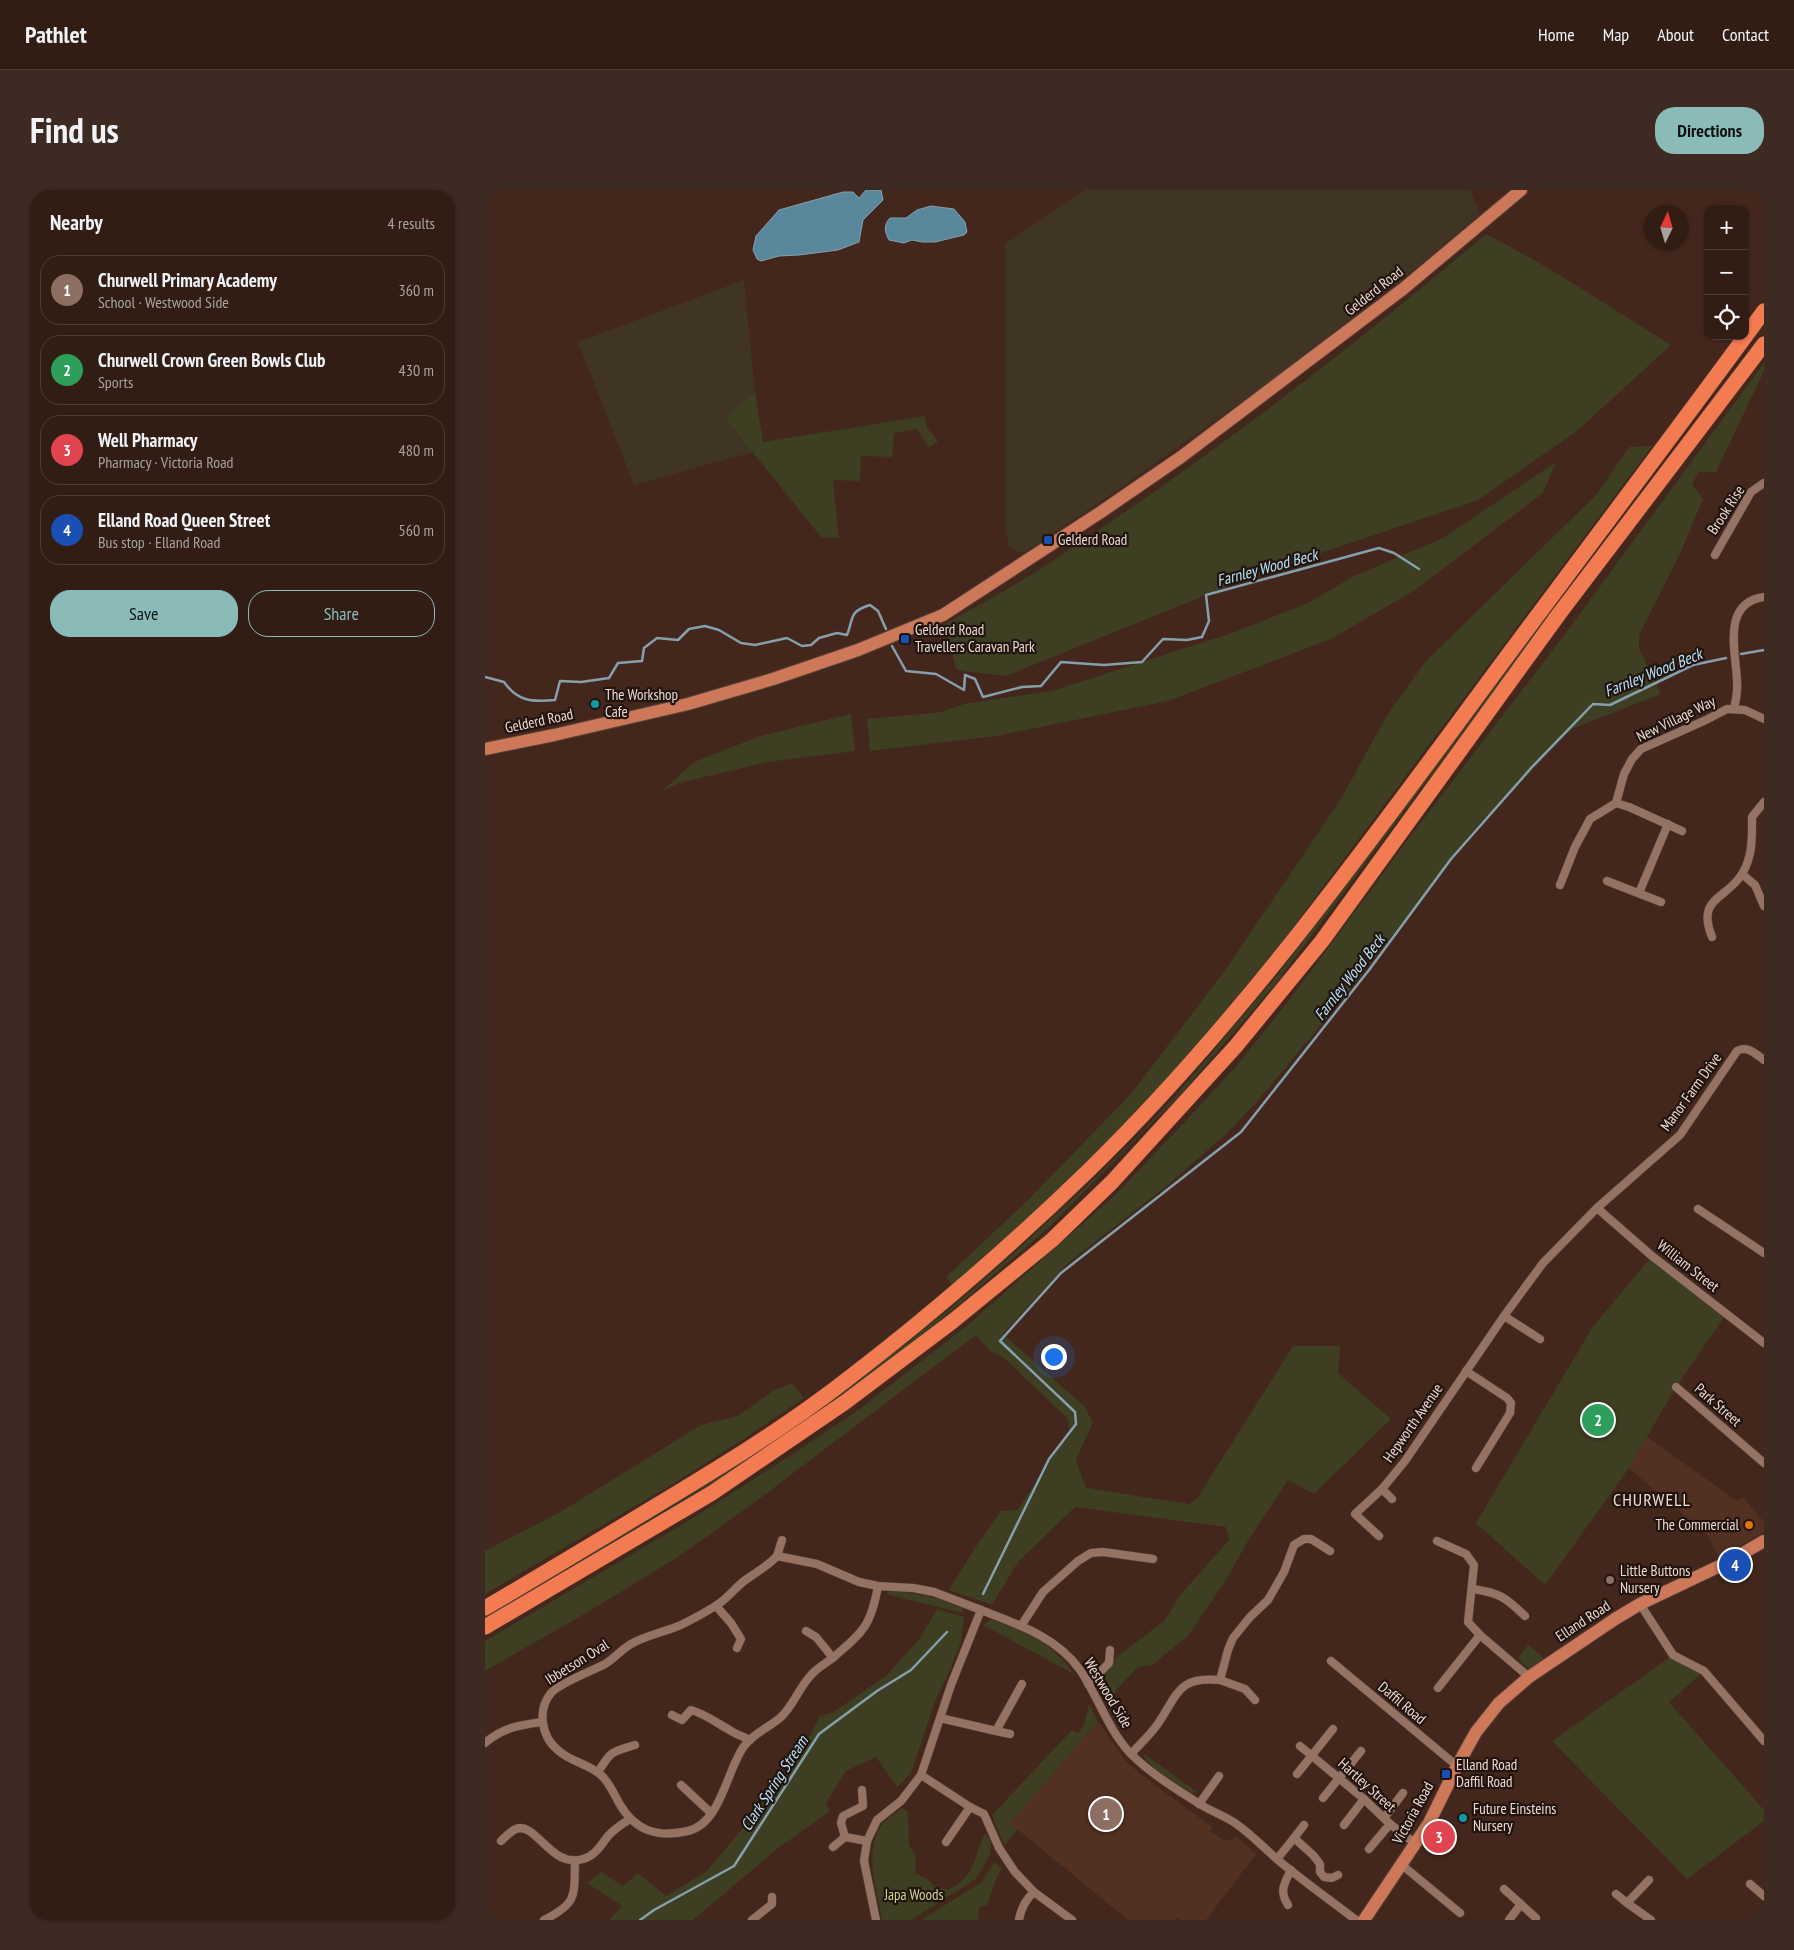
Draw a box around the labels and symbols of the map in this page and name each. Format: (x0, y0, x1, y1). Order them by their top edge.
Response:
north arrow (1644, 205, 1689, 250)
street label: Gelderd Road (1341, 262, 1407, 319)
street label: Brook Rise (1703, 482, 1748, 538)
place label: Gelderd Road (1058, 530, 1127, 549)
marker: Gelderd Road (1042, 534, 1054, 546)
water label: Farnley Wood Beck (1214, 543, 1321, 590)
place label: Gelderd Road Travellers Caravan Park (915, 620, 1035, 656)
marker: Gelderd Road Travellers Caravan Park (899, 633, 911, 645)
water label: Farnley Wood Beck (1601, 643, 1706, 701)
place label: The Workshop Cafe (605, 685, 678, 721)
street label: New Village Way (1633, 691, 1719, 746)
marker: The Workshop Cafe (589, 698, 601, 710)
street label: Gelderd Road (503, 704, 575, 737)
water label: Farnley Wood Beck (1309, 929, 1390, 1024)
street label: Manor Farm Drive (1656, 1049, 1725, 1135)
street label: William Street (1653, 1235, 1723, 1296)
your location (1041, 1344, 1067, 1370)
street label: Park Street (1691, 1379, 1746, 1430)
street label: Hepworth Avenue (1379, 1380, 1447, 1466)
pin: 2 (1582, 1401, 1614, 1439)
district label: CHURWELL (1613, 1488, 1691, 1511)
place label: The Commercial (1655, 1515, 1739, 1534)
marker: The Commercial (1743, 1519, 1755, 1531)
pin: 4 (1719, 1546, 1751, 1584)
place label: Little Buttons Nursery (1620, 1561, 1690, 1597)
marker: Little Buttons Nursery (1604, 1574, 1616, 1586)
street label: Elland Road (1552, 1596, 1614, 1645)
street label: Ibbetson Oval (541, 1634, 613, 1689)
street label: Westwood Side (1080, 1654, 1137, 1731)
street label: Daffil Road (1375, 1677, 1430, 1728)
water label: Clark Spring Stream (736, 1730, 813, 1834)
street label: Hartley Street (1334, 1754, 1400, 1816)
place label: Elland Road Daffil Road (1456, 1755, 1517, 1791)
marker: Elland Road Daffil Road (1440, 1768, 1452, 1780)
street label: Victoria Road (1387, 1778, 1437, 1848)
pin: 1 (1090, 1795, 1122, 1833)
place label: Future Einsteins Nursery (1473, 1799, 1556, 1835)
marker: Future Einsteins Nursery (1457, 1812, 1469, 1824)
pin: 3 (1423, 1818, 1455, 1856)
park label: Japa Woods (883, 1885, 944, 1904)

